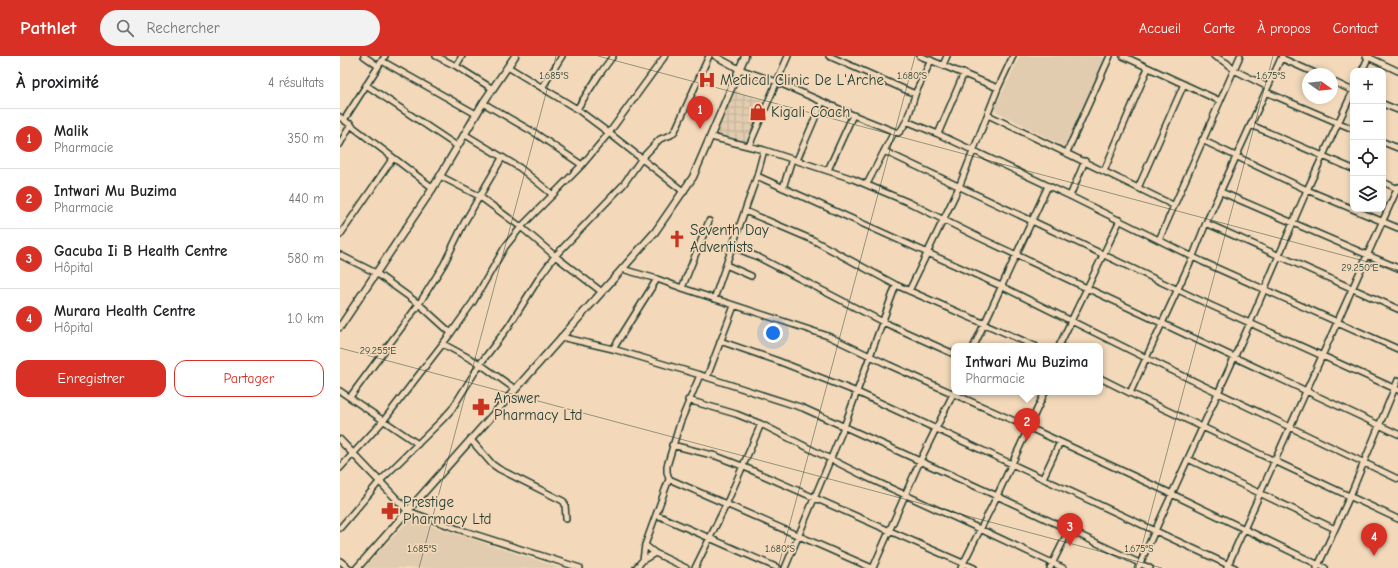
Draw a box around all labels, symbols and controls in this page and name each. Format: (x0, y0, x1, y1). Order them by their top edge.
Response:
search box (100, 10, 380, 46)
text: Pathlet (20, 17, 76, 39)
icon: search (114, 17, 136, 39)
text: Rechercher (146, 19, 220, 37)
text: Accueil (1139, 20, 1181, 37)
text: Carte (1203, 20, 1235, 37)
text: À propos (1257, 20, 1311, 37)
text: Contact (1333, 20, 1378, 37)
north arrow (1302, 68, 1338, 104)
map controls (1350, 68, 1386, 212)
button: + (1350, 68, 1386, 104)
text: 1.685°S (539, 70, 569, 82)
hospital icon: Medical Clinic De L'Arche (697, 70, 717, 90)
text: 1.680°S (897, 70, 928, 82)
text: 1.675°S (1256, 70, 1286, 82)
place label: Medical Clinic De L'Arche (720, 71, 884, 89)
text: À proximité (16, 73, 99, 92)
text: 4 résultats (268, 75, 324, 90)
pin: 1 (687, 96, 713, 129)
shop icon: Kigali Coach (748, 102, 768, 122)
place label: Kigali Coach (771, 103, 850, 121)
button: − (1350, 104, 1386, 140)
text: Malik (54, 122, 88, 140)
text: 1 (26, 131, 32, 146)
text: 350 m (287, 131, 324, 146)
text: Pharmacie (54, 140, 113, 155)
button: locate (1350, 140, 1386, 176)
button: layers (1350, 176, 1386, 212)
text: Intwari Mu Buzima (54, 182, 177, 200)
text: 2 (26, 191, 32, 206)
text: 440 m (288, 191, 324, 206)
text: Pharmacie (54, 200, 113, 215)
place label: Seventh Day Adventists (690, 221, 769, 256)
church icon: Seventh Day Adventists (667, 229, 687, 249)
text: Gacuba Ii B Health Centre (54, 242, 227, 260)
text: 3 (26, 251, 32, 266)
text: 580 m (287, 251, 324, 266)
text: Hôpital (54, 260, 93, 275)
text: 29.250°E (1341, 262, 1379, 274)
text: Murara Health Centre (54, 302, 195, 320)
text: 4 (26, 311, 32, 326)
text: 1.0 km (288, 311, 324, 326)
text: Hôpital (54, 320, 93, 335)
your location (763, 323, 783, 343)
popup (951, 343, 1103, 395)
text: 29.255°E (360, 345, 396, 357)
text: Intwari Mu Buzima (966, 353, 1088, 371)
button: Enregistrer (16, 360, 166, 397)
button: Partager (174, 360, 324, 397)
text: Pharmacie (966, 371, 1025, 386)
place label: Answer Pharmacy Ltd (494, 389, 583, 424)
pharmacy icon: Answer Pharmacy Ltd (471, 397, 491, 417)
pin: 2 (1014, 408, 1040, 441)
place label: Prestige Pharmacy Ltd (403, 493, 492, 528)
pharmacy icon: Prestige Pharmacy Ltd (380, 501, 400, 521)
pin: 3 (1057, 513, 1083, 546)
pin: 4 (1361, 523, 1387, 556)
text: 1.685°S (407, 543, 437, 555)
text: 1.680°S (765, 543, 796, 555)
text: 1.675°S (1124, 543, 1154, 555)

